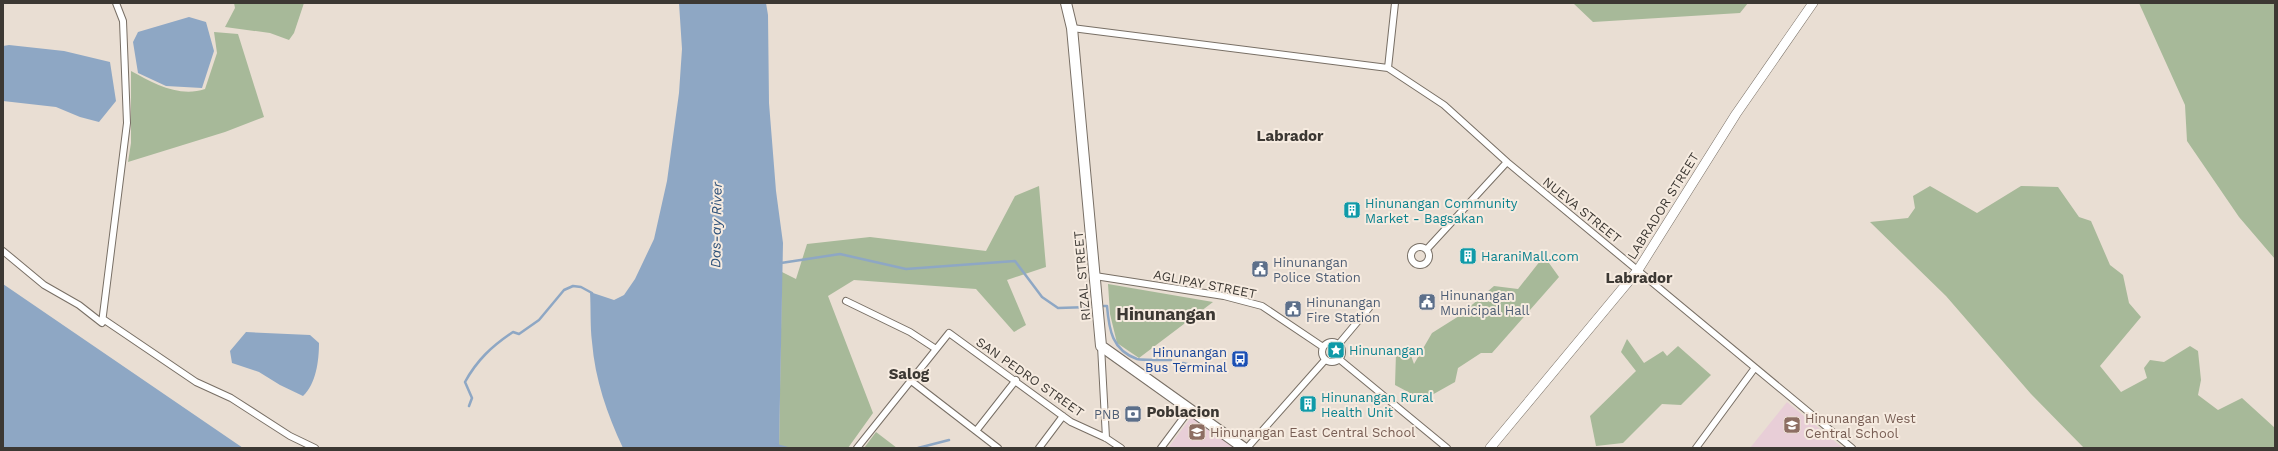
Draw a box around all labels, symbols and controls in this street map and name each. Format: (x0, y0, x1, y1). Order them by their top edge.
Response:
district label: Labrador (1257, 127, 1324, 145)
street label: LABRADOR STREET (1624, 150, 1702, 262)
street label: NUEVA STREET (1540, 174, 1624, 246)
water label: Das-ay River (707, 181, 725, 268)
place label: Hinunangan Community Market - Bagsakan (1365, 196, 1518, 226)
building icon: Hinunangan Community Market - Bagsakan (1342, 200, 1362, 220)
street label: RIZAL STREET (1071, 230, 1093, 321)
building icon: HaraniMall.com (1458, 246, 1478, 266)
place label: HaraniMall.com (1481, 249, 1579, 264)
place label: Hinunangan Police Station (1273, 255, 1361, 285)
public building icon: Hinunangan Police Station (1250, 259, 1270, 279)
street label: AGLIPAY STREET (1152, 267, 1258, 301)
district label: Labrador (1606, 269, 1673, 287)
place label: Hinunangan Municipal Hall (1440, 288, 1530, 318)
public building icon: Hinunangan Municipal Hall (1417, 292, 1437, 312)
place label: Hinunangan Fire Station (1306, 295, 1381, 325)
public building icon: Hinunangan Fire Station (1283, 299, 1303, 319)
district label: Hinunangan (1116, 304, 1216, 324)
street label: SAN PEDRO STREET (973, 334, 1087, 420)
place icon: Hinunangan (1326, 340, 1346, 360)
place label: Hinunangan (1349, 343, 1424, 358)
place label: Hinunangan Bus Terminal (1145, 345, 1227, 375)
bus stop icon: Hinunangan Bus Terminal (1230, 349, 1250, 369)
district label: Salog (889, 365, 930, 383)
place label: Hinunangan Rural Health Unit (1321, 390, 1433, 420)
building icon: Hinunangan Rural Health Unit (1298, 394, 1318, 414)
district label: Poblacion (1147, 403, 1220, 421)
bank icon: PNB (1123, 404, 1143, 424)
place label: PNB (1094, 407, 1120, 422)
place label: Hinunangan West Central School (1805, 411, 1916, 441)
school or university icon: Hinunangan West Central School (1782, 415, 1802, 435)
school or university icon: Hinunangan East Central School (1187, 422, 1207, 442)
place label: Hinunangan East Central School (1210, 425, 1415, 440)

